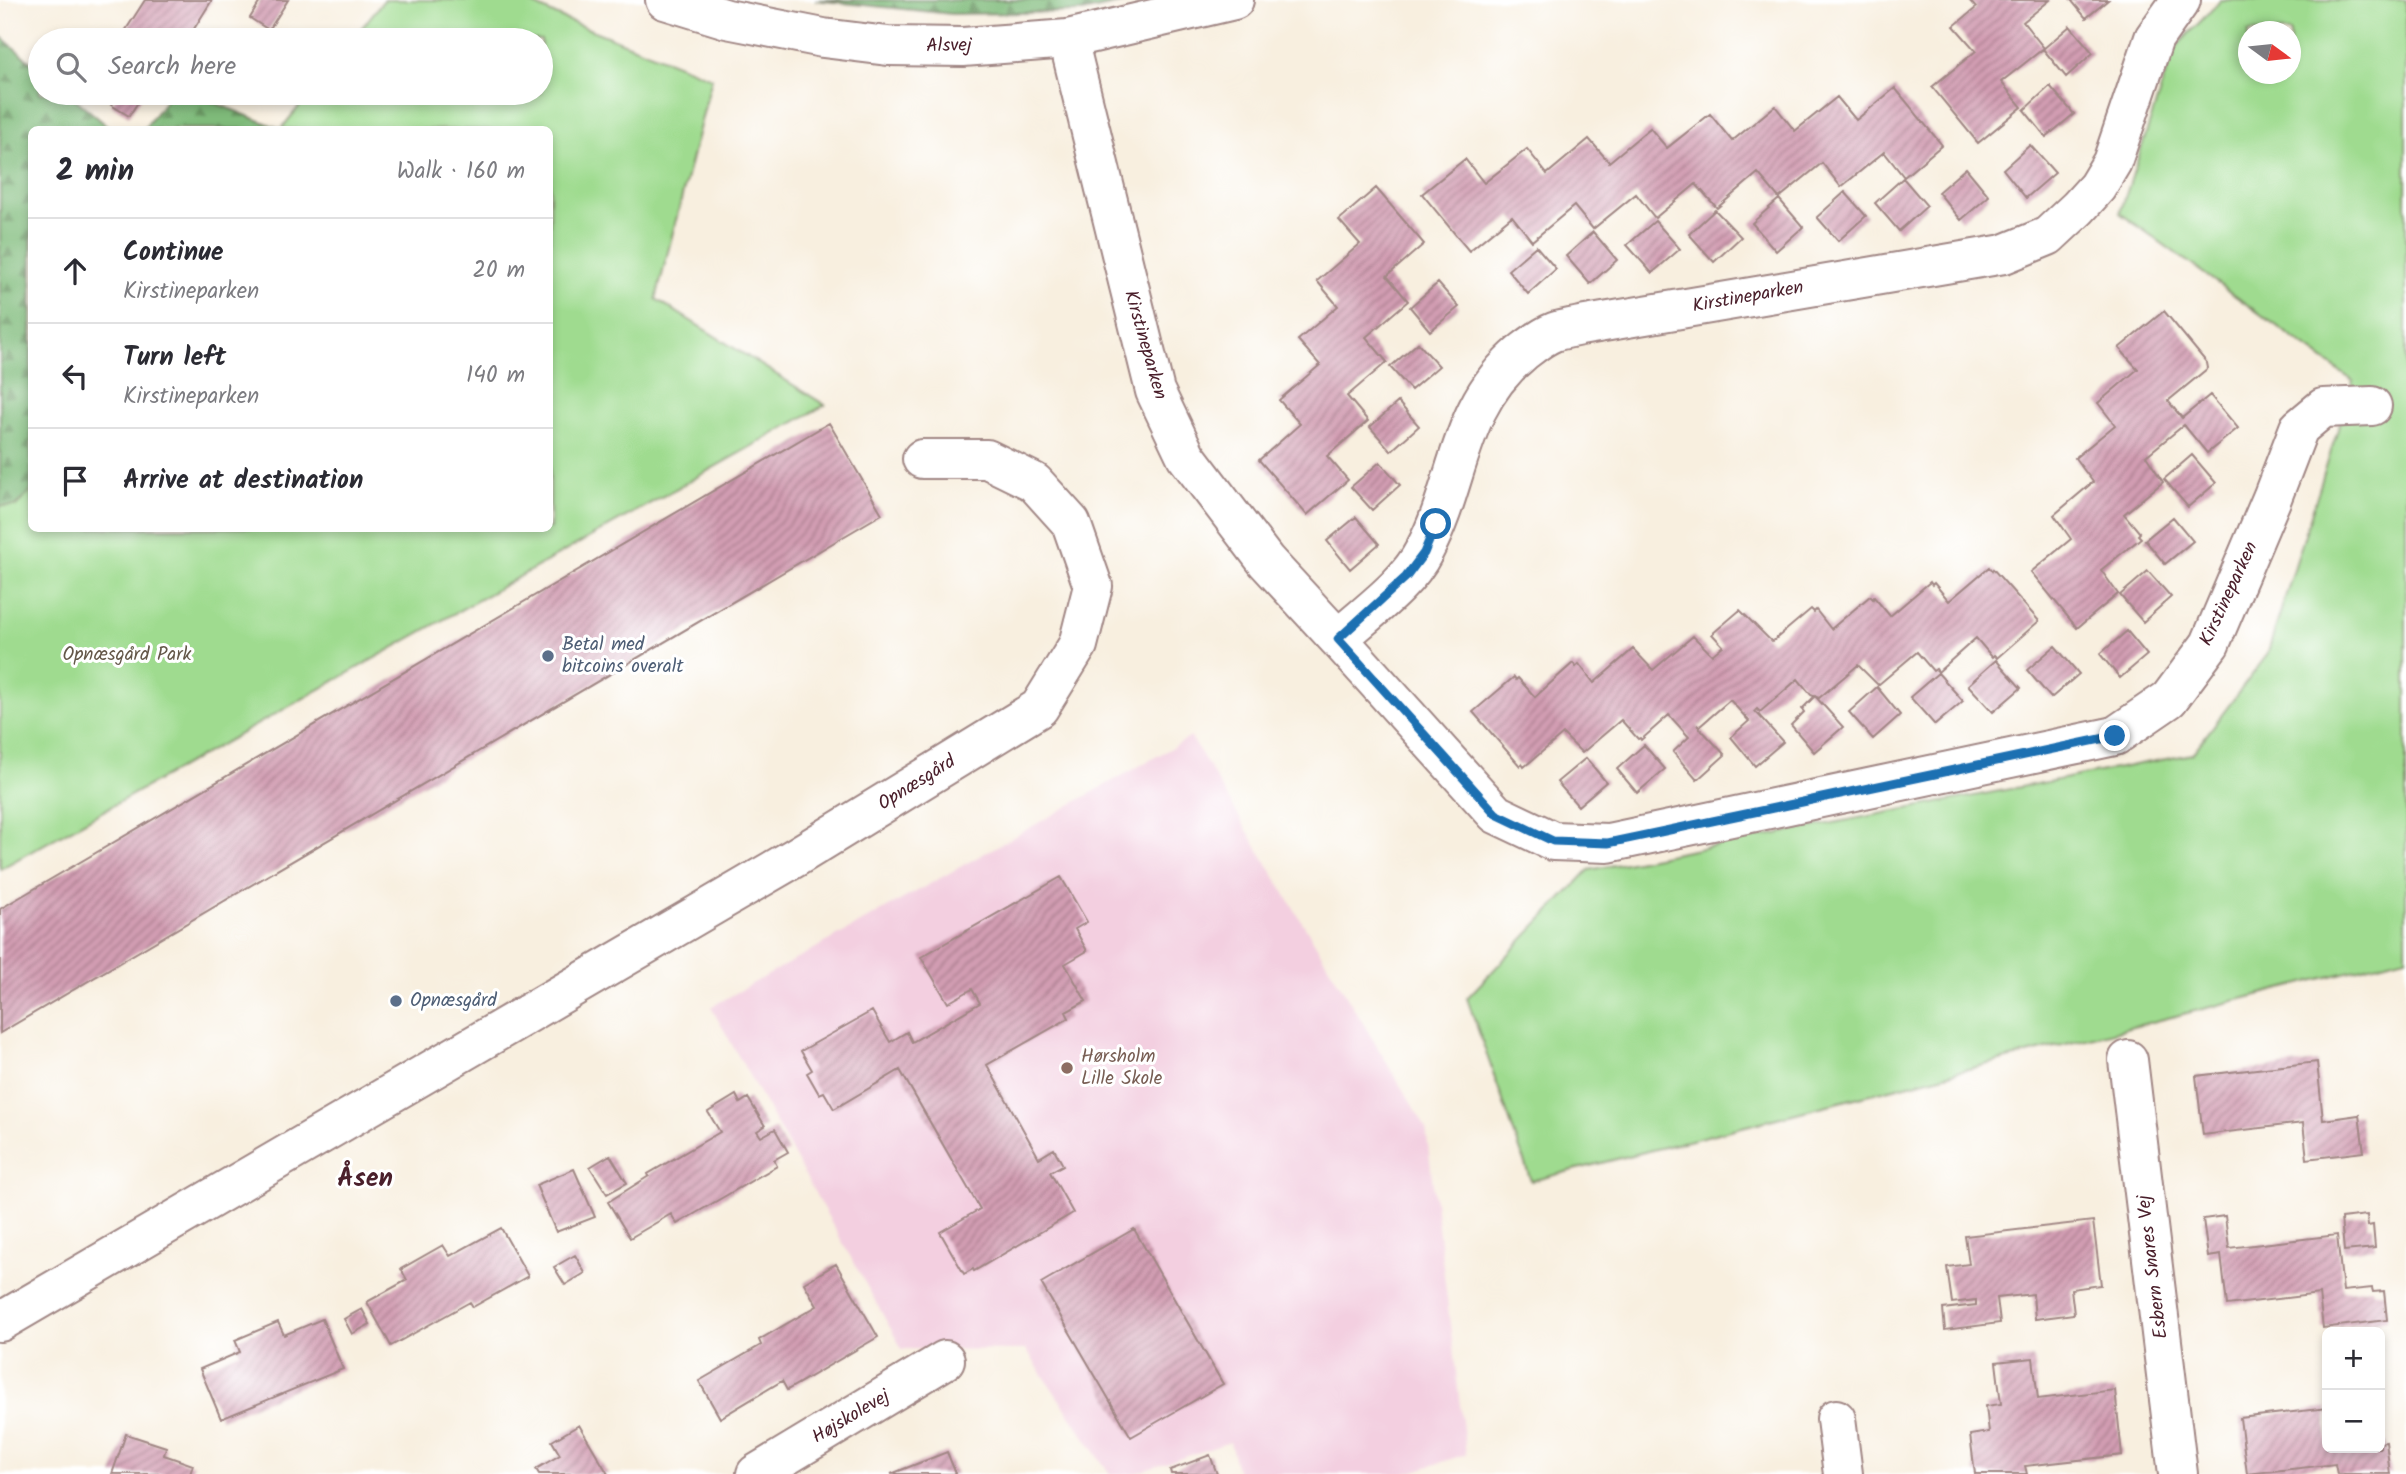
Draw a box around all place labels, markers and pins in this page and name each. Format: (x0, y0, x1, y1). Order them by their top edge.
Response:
place label: Betal med bitcoins overalt (562, 630, 684, 682)
marker: Betal med bitcoins overalt (540, 648, 556, 664)
place label: Opnæsgård (410, 986, 497, 1016)
marker: Opnæsgård (388, 993, 404, 1009)
place label: Hørsholm Lille Skole (1081, 1042, 1163, 1094)
marker: Hørsholm Lille Skole (1059, 1060, 1075, 1076)

